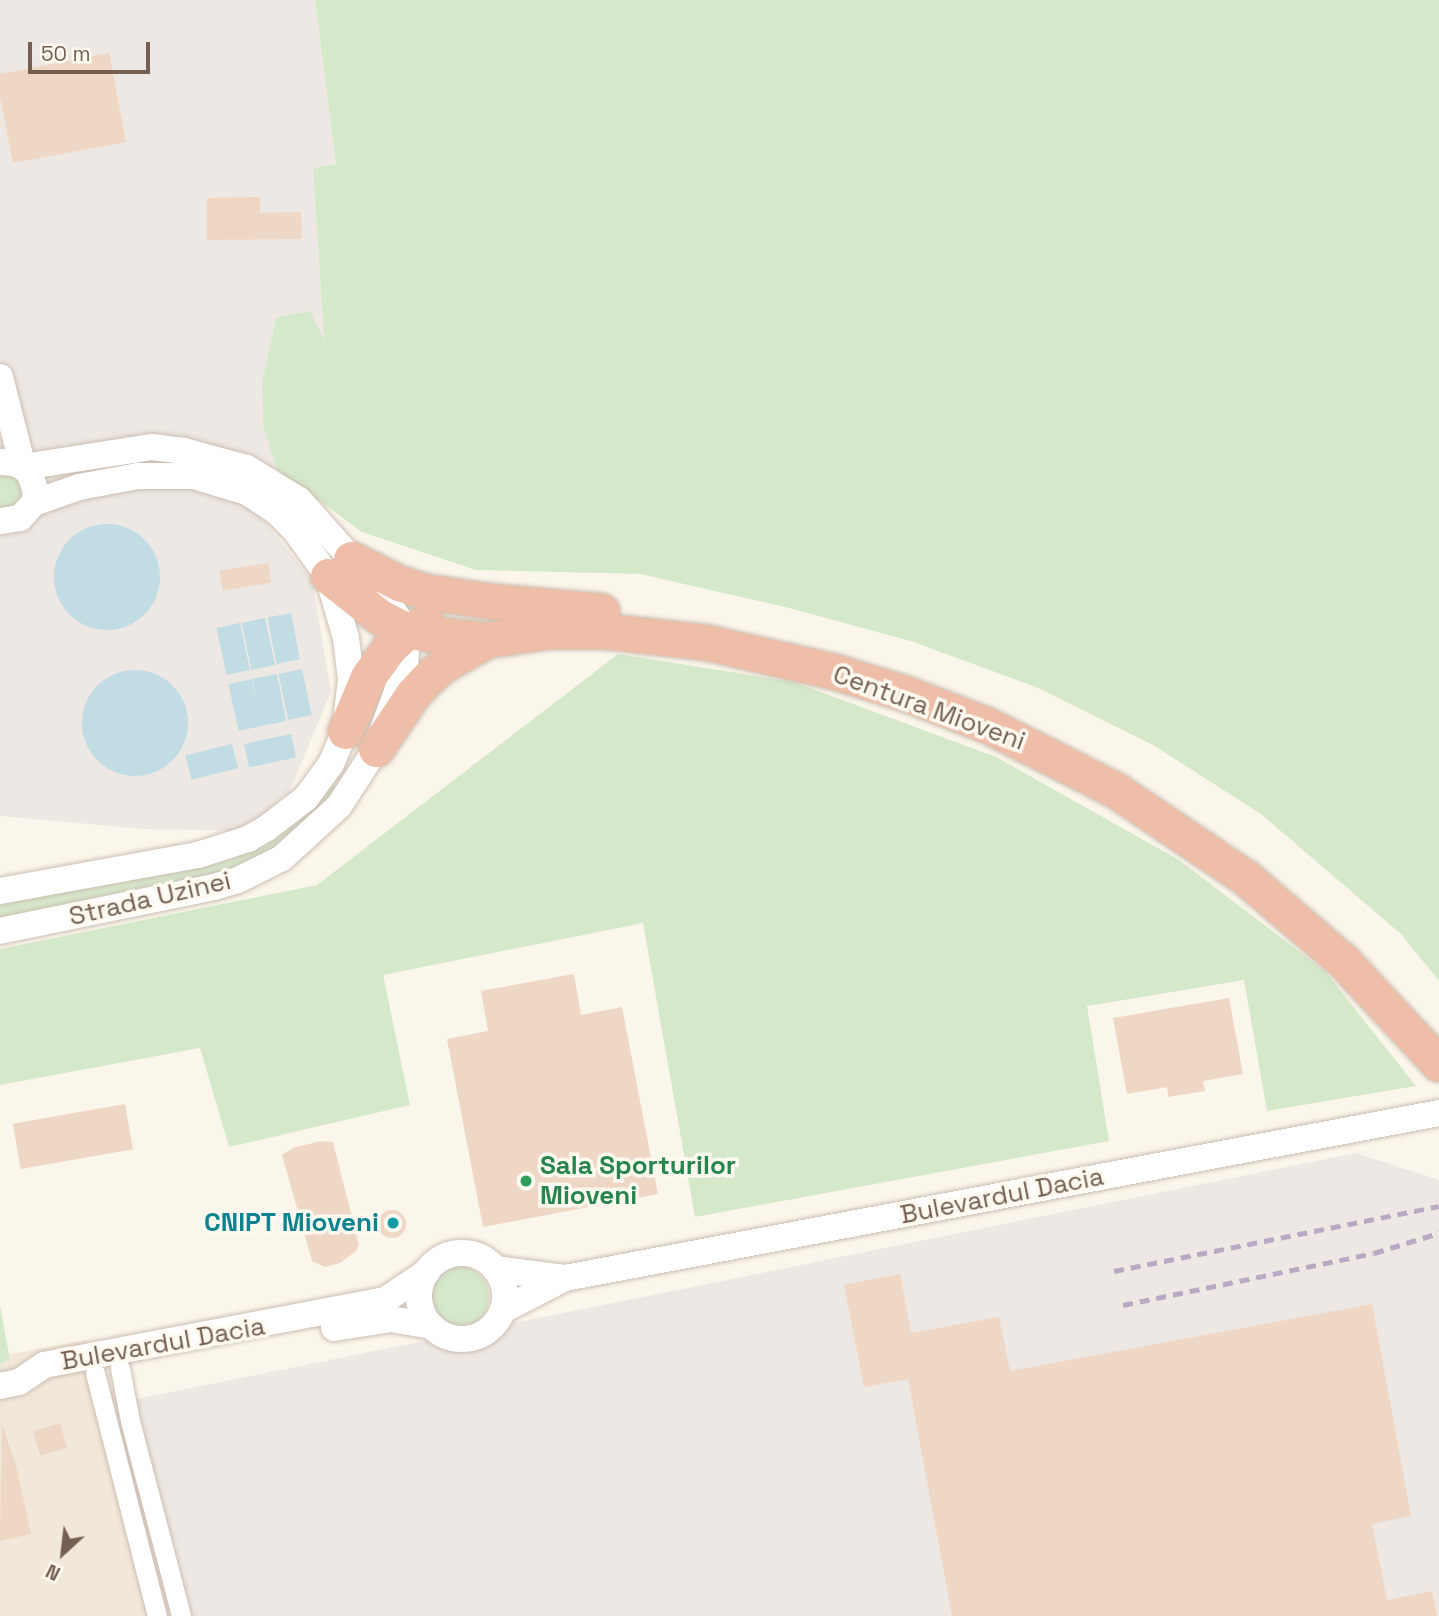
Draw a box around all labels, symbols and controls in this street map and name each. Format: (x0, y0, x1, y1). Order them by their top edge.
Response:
scale bar (32, 28, 154, 72)
text: 50 m (41, 40, 91, 67)
street label: Centura Mioveni (829, 659, 1029, 757)
street label: Strada Uzinei (66, 865, 234, 933)
place label: Sala Sporturilor Mioveni (540, 1150, 736, 1212)
street label: Bulevardul Dacia (898, 1161, 1106, 1231)
marker: Sala Sporturilor Mioveni (518, 1173, 534, 1189)
place label: CNIPT Mioveni (203, 1207, 379, 1239)
marker: CNIPT Mioveni (385, 1215, 401, 1231)
street label: Bulevardul Dacia (59, 1311, 267, 1377)
north arrow (28, 1518, 98, 1588)
text: N (42, 1558, 65, 1586)

